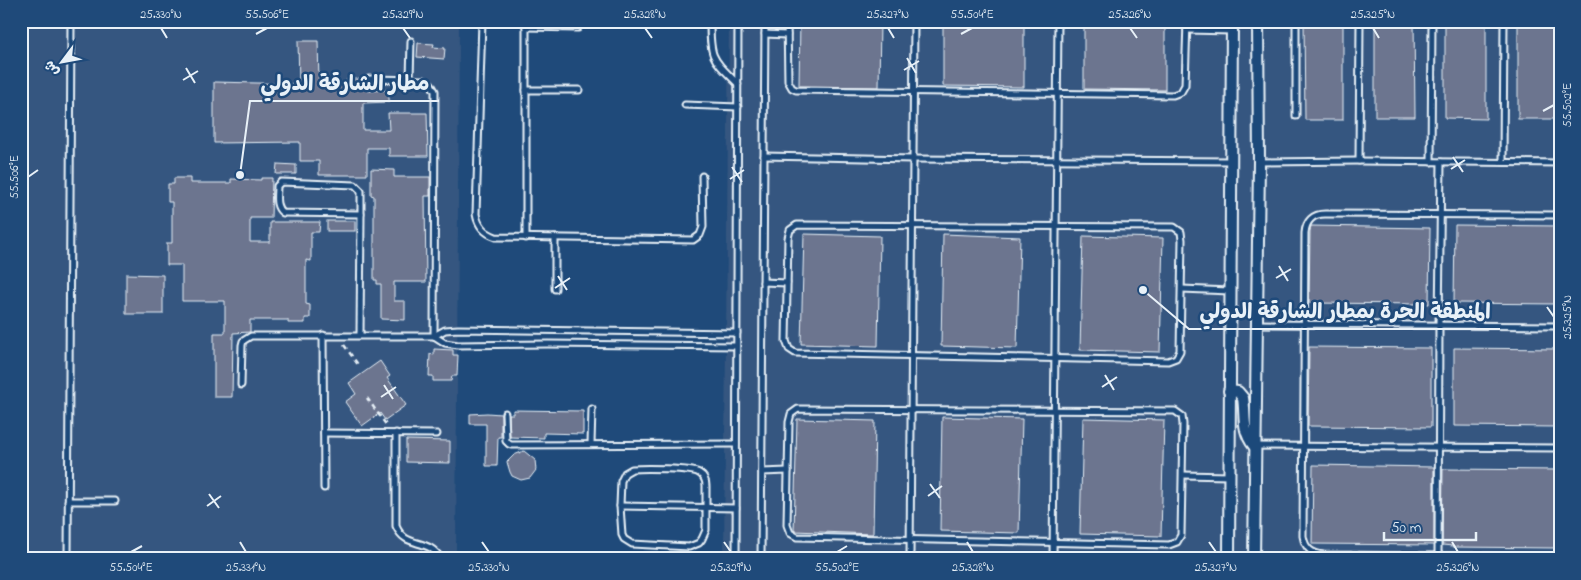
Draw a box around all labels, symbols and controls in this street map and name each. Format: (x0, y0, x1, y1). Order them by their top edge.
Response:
text: 25.330°N (140, 6, 182, 24)
text: 55.506°E (245, 6, 289, 24)
text: 25.329°N (382, 6, 424, 24)
text: 25.328°N (624, 6, 666, 24)
text: 25.327°N (867, 6, 909, 24)
text: 55.504°E (950, 6, 994, 24)
text: 25.326°N (1109, 6, 1151, 24)
text: 25.325°N (1351, 6, 1395, 24)
north arrow (38, 38, 88, 88)
text: ش (39, 56, 65, 80)
callout: مطار الشارقة الدولي (250, 65, 439, 101)
text: مطار الشارقة الدولي (261, 70, 429, 102)
text: 55.502°E (1559, 83, 1577, 127)
text: 55.506°E (6, 155, 24, 199)
callout: المنطقة الحرة بمطار الشارقة الدولي (1189, 293, 1500, 329)
text: 25.325°N (1559, 295, 1577, 339)
text: المنطقة الحرة بمطار الشارقة الدولي (1199, 298, 1491, 330)
scale bar (1384, 510, 1476, 542)
text: 50 m (1391, 517, 1422, 539)
text: 55.504°E (109, 559, 153, 577)
text: 25.331°N (226, 559, 266, 577)
text: 25.330°N (468, 559, 510, 577)
text: 25.329°N (710, 559, 752, 577)
text: 55.502°E (815, 559, 859, 577)
text: 25.328°N (952, 559, 994, 577)
text: 25.327°N (1195, 559, 1237, 577)
text: 25.326°N (1437, 559, 1479, 577)

